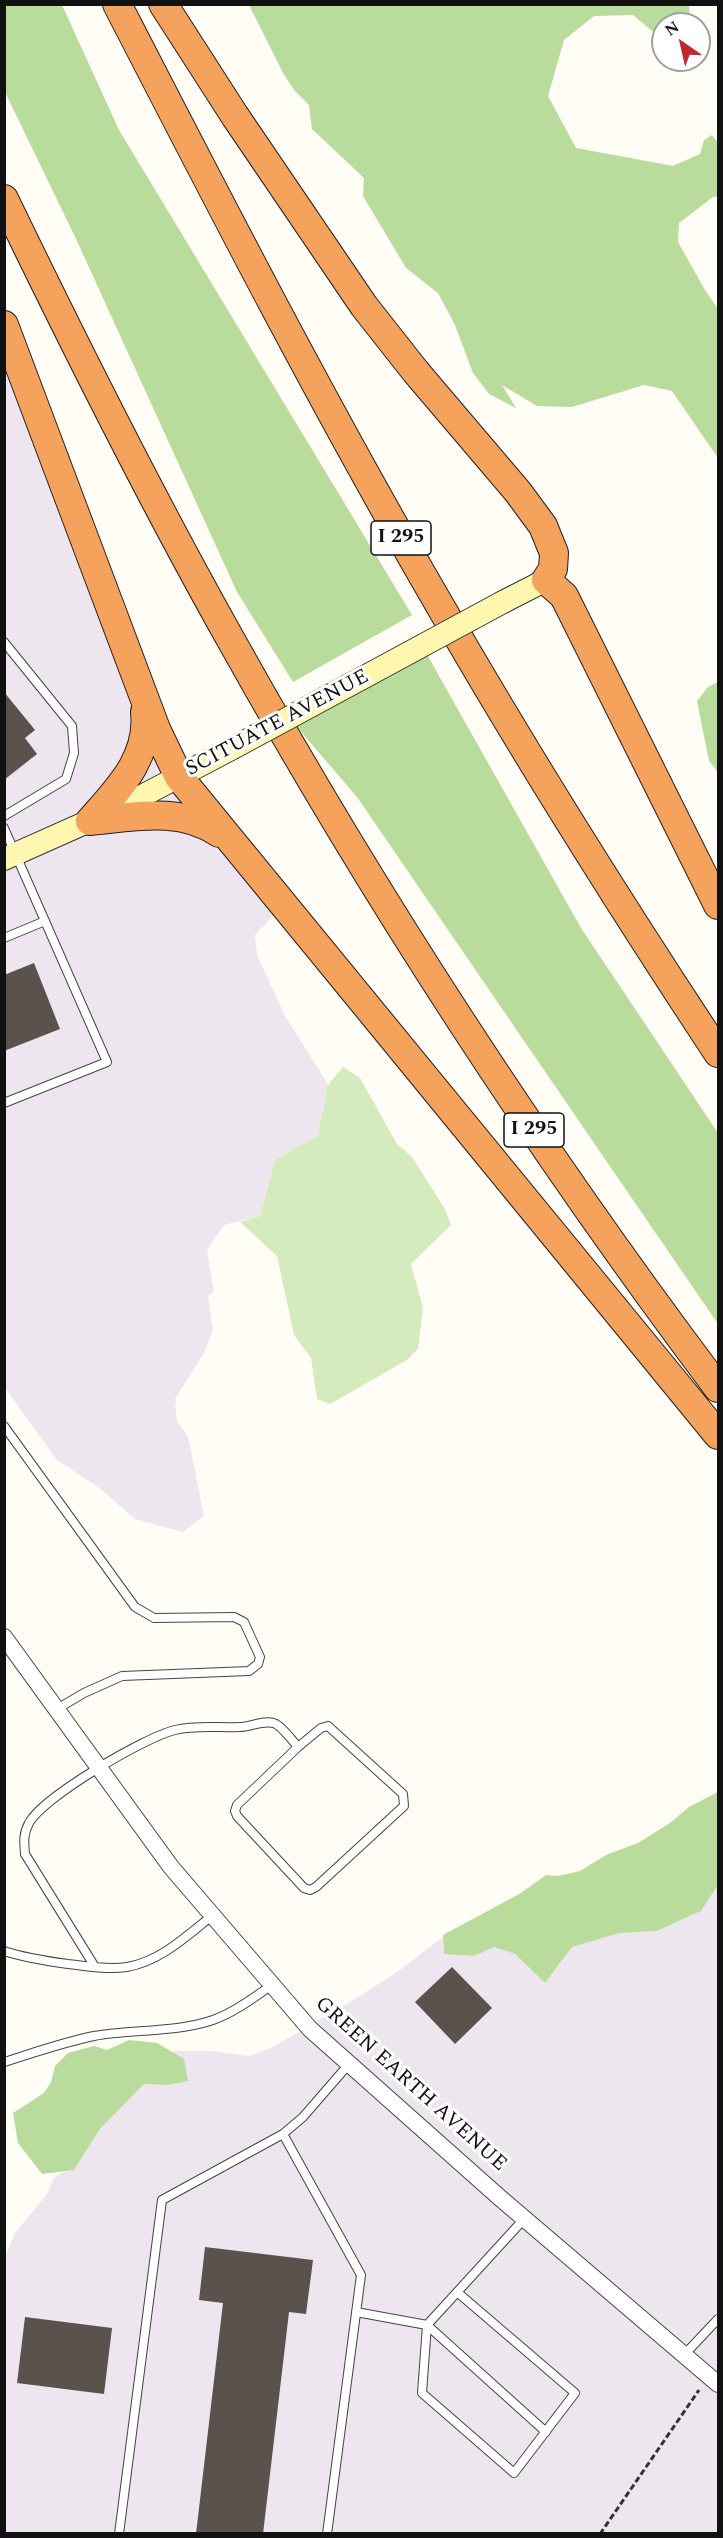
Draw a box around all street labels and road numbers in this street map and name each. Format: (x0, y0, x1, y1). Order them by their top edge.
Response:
road number: I 295 (371, 521, 431, 555)
street label: SCITUATE AVENUE (182, 665, 374, 783)
road number: I 295 (504, 1113, 564, 1147)
street label: GREEN EARTH AVENUE (309, 1992, 511, 2178)

